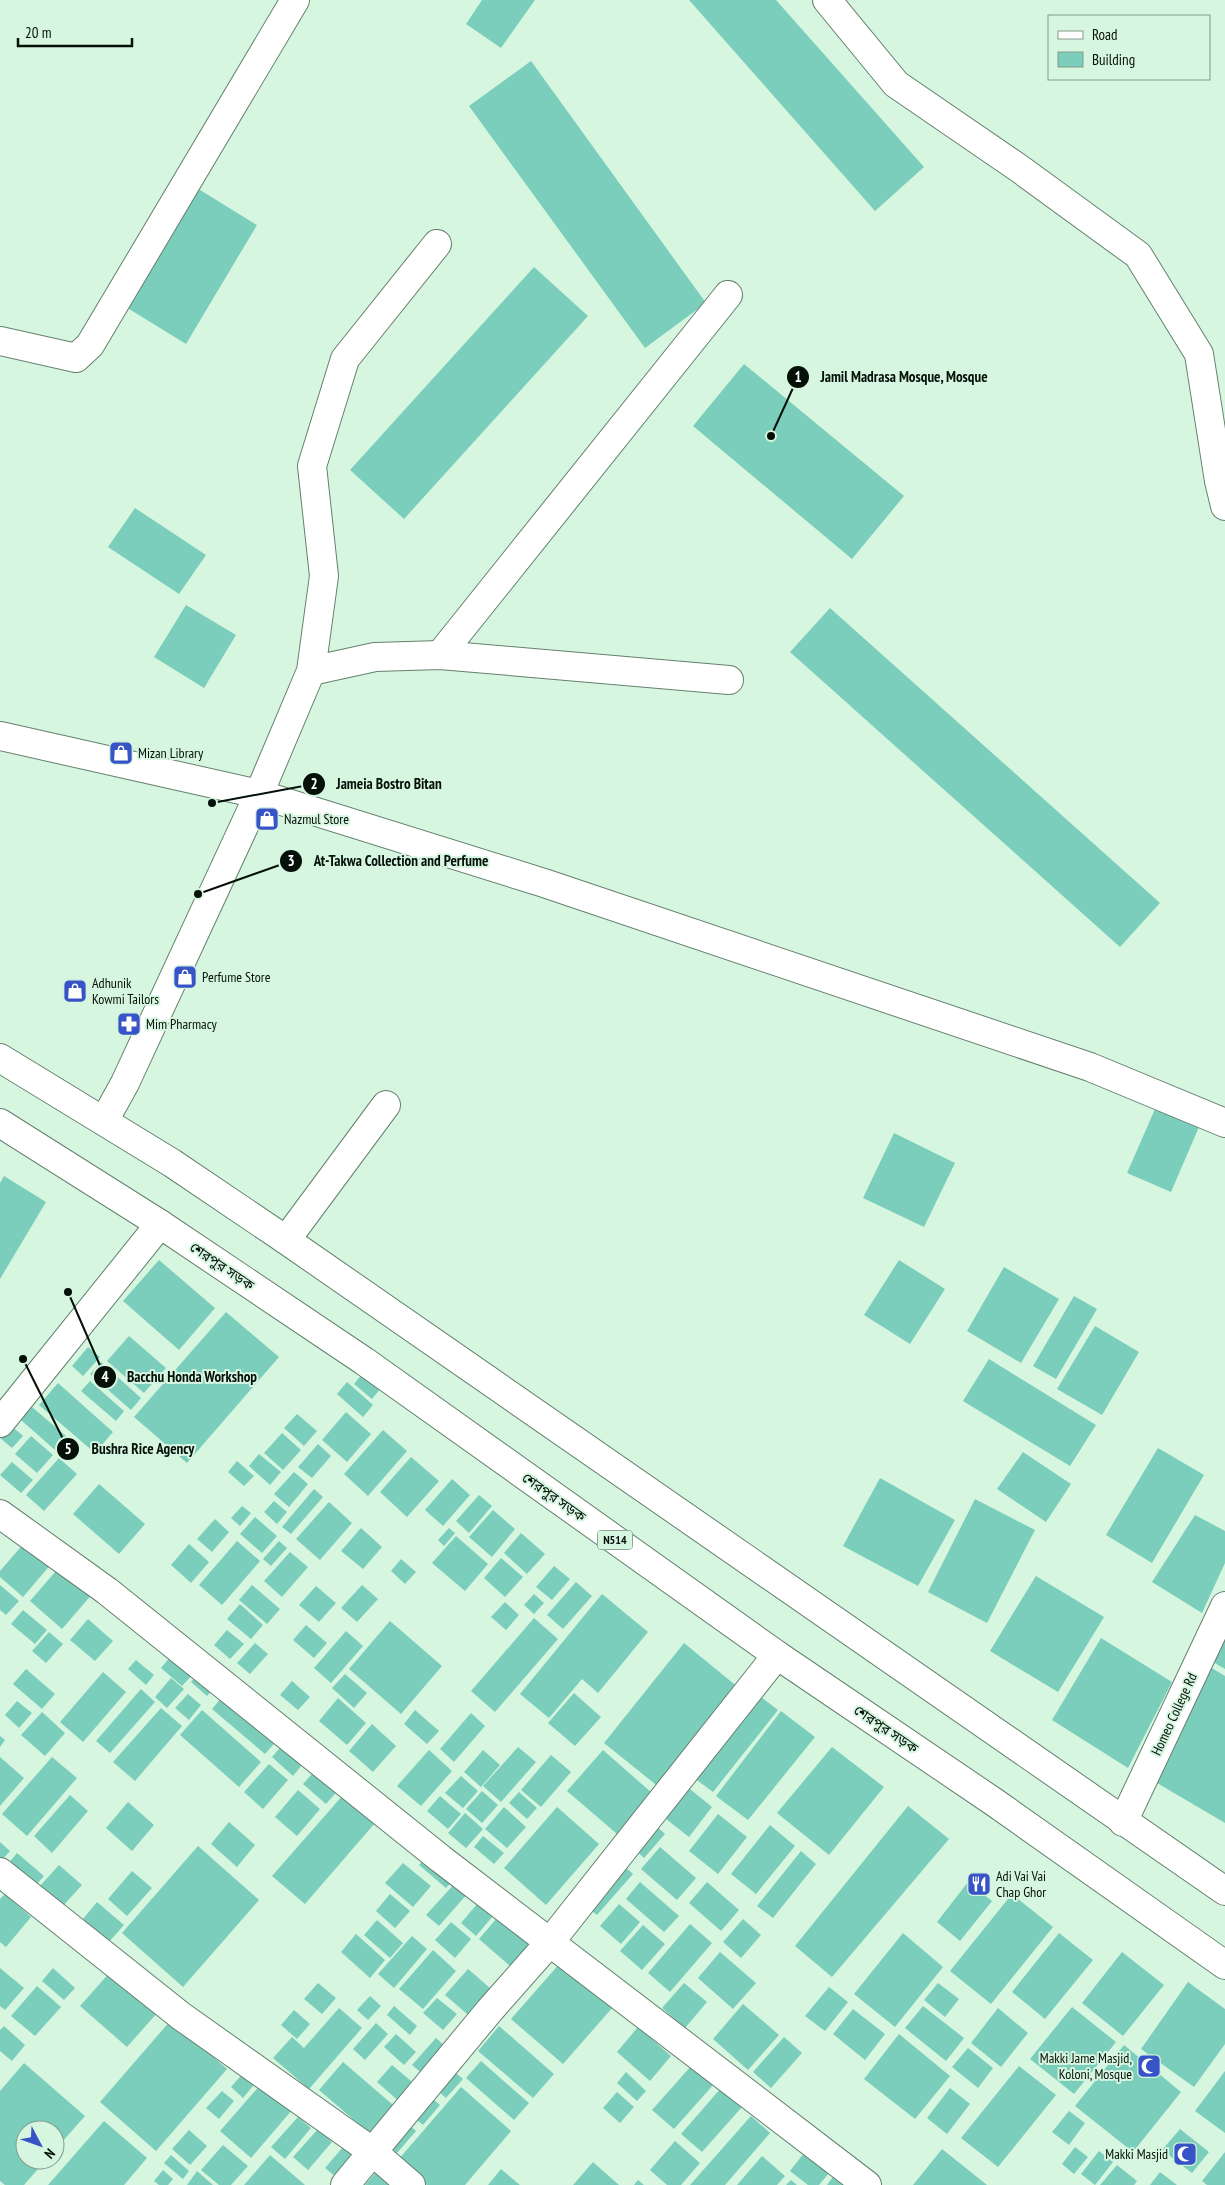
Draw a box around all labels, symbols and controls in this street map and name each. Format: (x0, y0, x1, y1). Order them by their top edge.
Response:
scale bar (18, 15, 131, 47)
legend (1048, 15, 1210, 80)
text: 20 m (25, 23, 51, 42)
text: Road (1092, 25, 1118, 44)
text: Building (1092, 50, 1135, 69)
callout: Jamil Madrasa Mosque, Mosque (785, 362, 998, 392)
text: 1 (794, 367, 802, 386)
text: Jamil Madrasa Mosque, Mosque (819, 367, 988, 386)
shop icon: Mizan Library (108, 740, 134, 766)
place label: Mizan Library (138, 744, 204, 762)
callout: Jameia Bostro Bitan (302, 769, 452, 799)
text: 2 (310, 774, 318, 793)
text: Jameia Bostro Bitan (335, 774, 442, 793)
shop icon: Nazmul Store (254, 806, 280, 832)
place label: Nazmul Store (284, 810, 349, 828)
callout: At-Takwa Collection and Perfume (279, 846, 499, 876)
text: 3 (287, 851, 295, 870)
text: At-Takwa Collection and Perfume (313, 851, 488, 870)
shop icon: Perfume Store (172, 964, 198, 990)
place label: Perfume Store (202, 968, 271, 986)
place label: Adhunik Kowmi Tailors (92, 974, 159, 1008)
shop icon: Adhunik Kowmi Tailors (62, 978, 88, 1004)
pharmacy icon: Mim Pharmacy (116, 1011, 142, 1037)
place label: Mim Pharmacy (146, 1015, 218, 1033)
street label: শেরপুর সড়ক (186, 1238, 258, 1294)
callout: Bacchu Honda Workshop (92, 1362, 267, 1392)
text: 4 (101, 1367, 109, 1386)
text: Bacchu Honda Workshop (127, 1367, 257, 1386)
callout: Bushra Rice Agency (56, 1434, 204, 1464)
text: 5 (64, 1439, 72, 1458)
text: Bushra Rice Agency (92, 1439, 195, 1458)
street label: শেরপুর সড়ক (519, 1468, 590, 1526)
road number: N514 (598, 1530, 632, 1550)
street label: Homeo College Rd (1147, 1670, 1201, 1758)
street label: শেরপুর সড়ক (850, 1701, 922, 1757)
place label: Adi Vai Vai Chap Ghor (996, 1867, 1046, 1901)
restaurant icon: Adi Vai Vai Chap Ghor (966, 1871, 992, 1897)
place label: Makki Jame Masjid, Koloni, Mosque (1040, 2049, 1132, 2083)
mosque icon: Makki Jame Masjid, Koloni, Mosque (1136, 2053, 1162, 2079)
north arrow (15, 2120, 65, 2170)
mosque icon: Makki Masjid (1172, 2141, 1198, 2167)
text: N (41, 2145, 59, 2162)
place label: Makki Masjid (1105, 2145, 1168, 2163)

